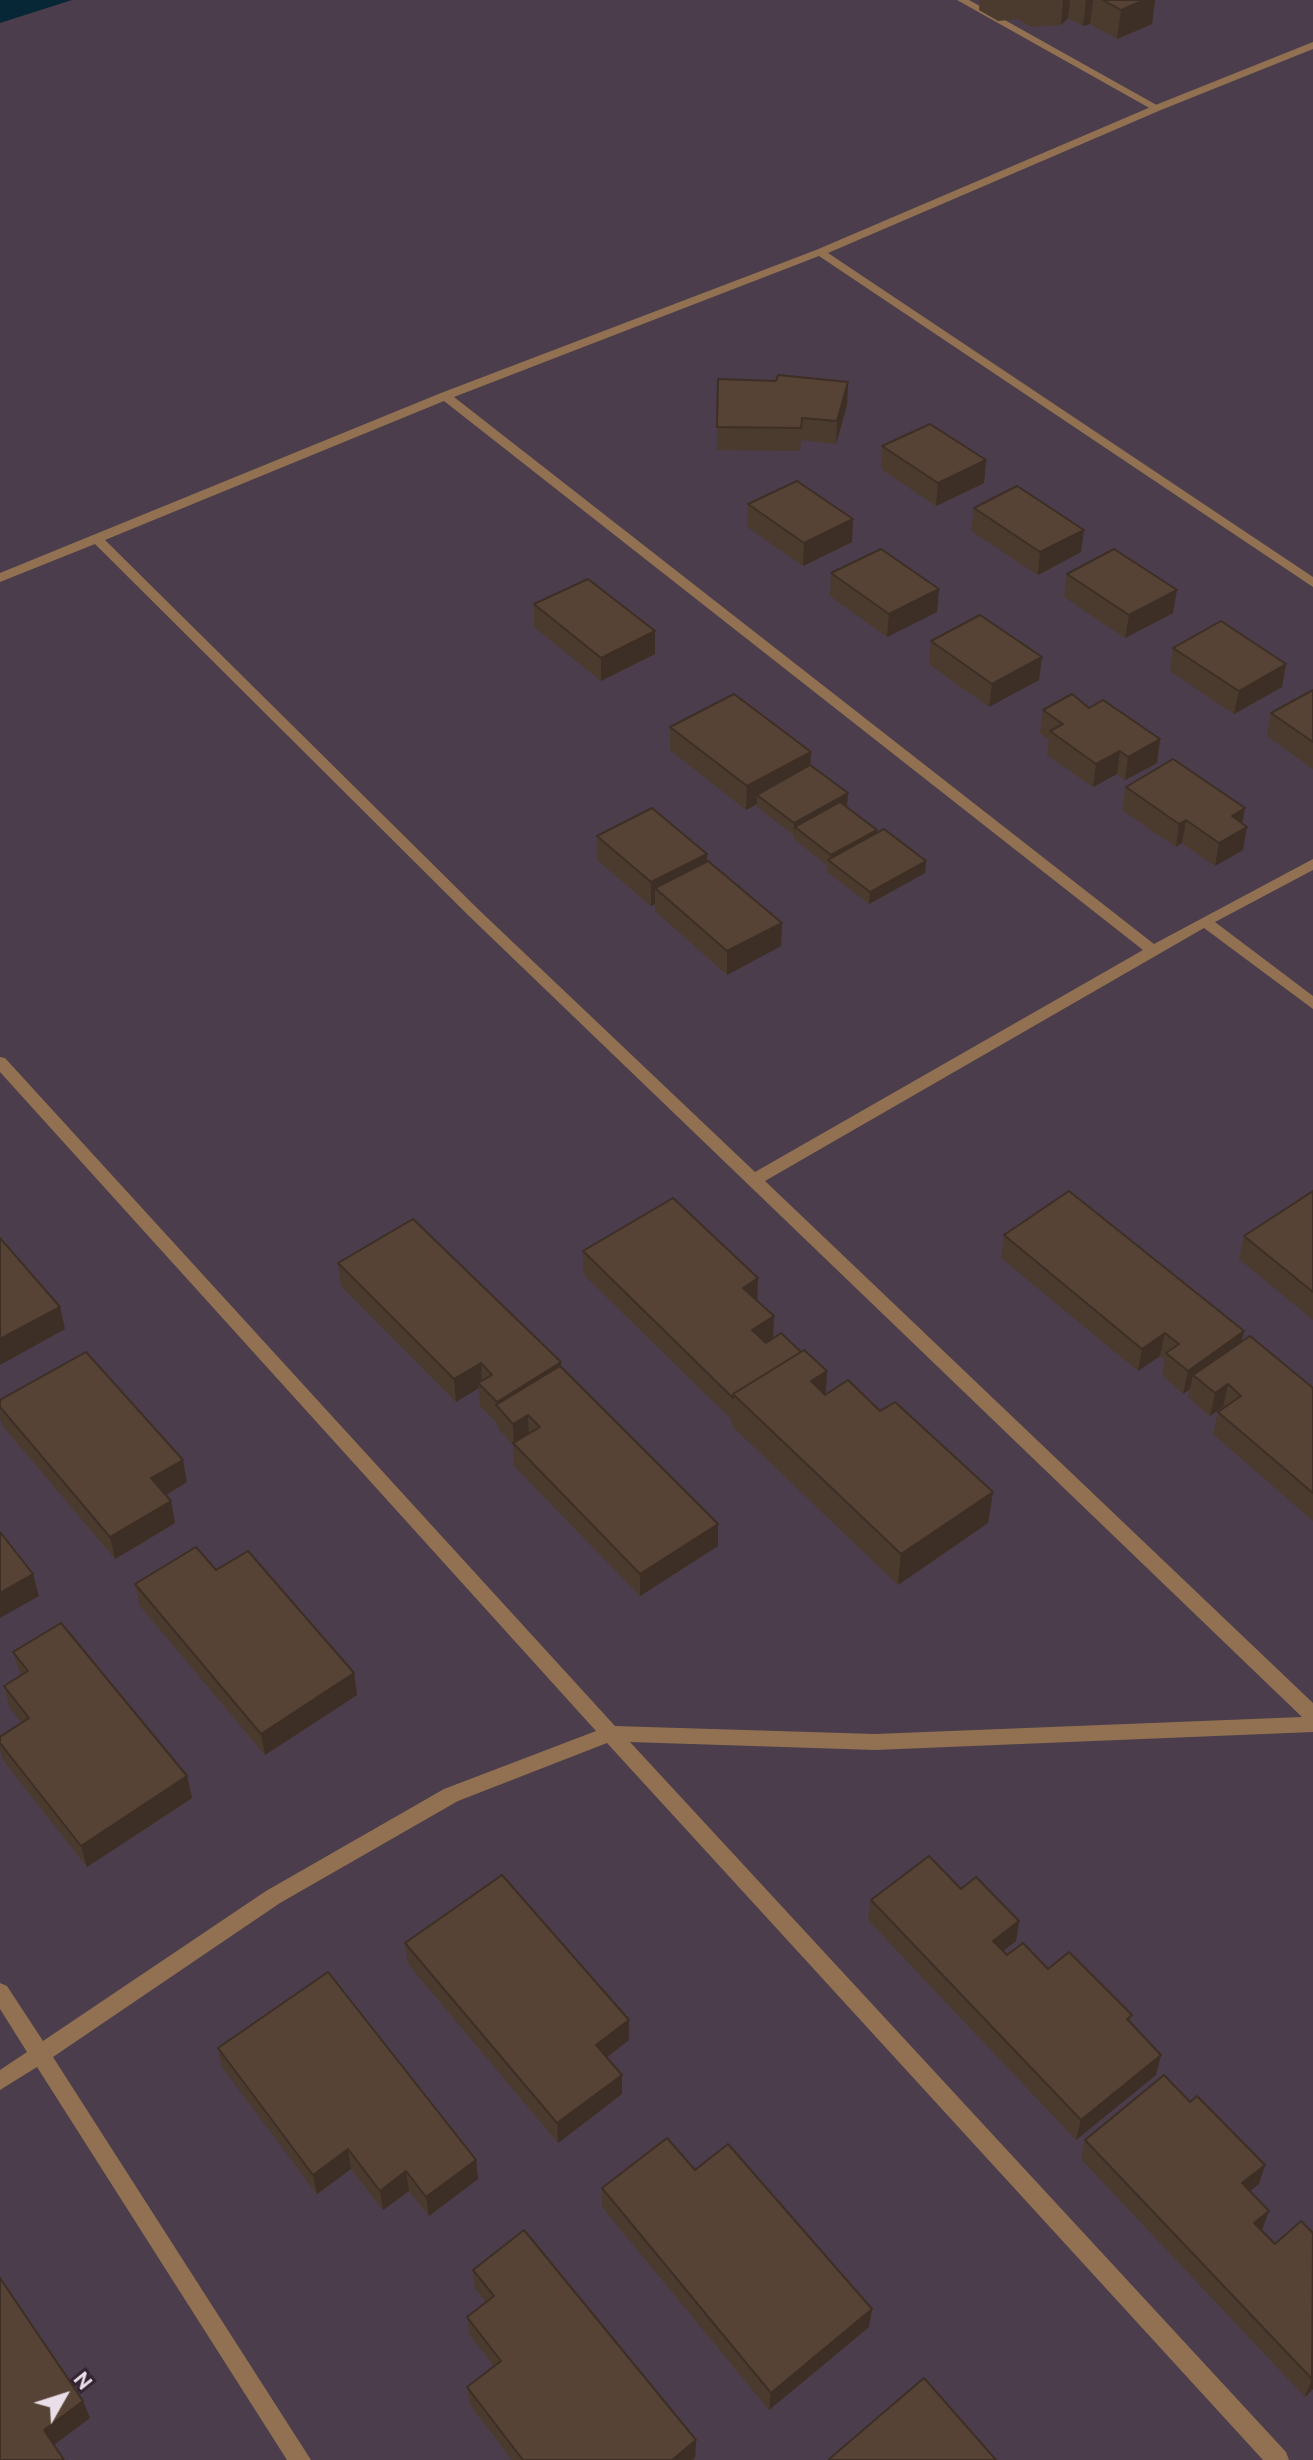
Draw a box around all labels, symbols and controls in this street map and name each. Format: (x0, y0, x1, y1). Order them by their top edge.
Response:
north arrow (24, 2356, 104, 2436)
text: N (68, 2366, 98, 2395)

